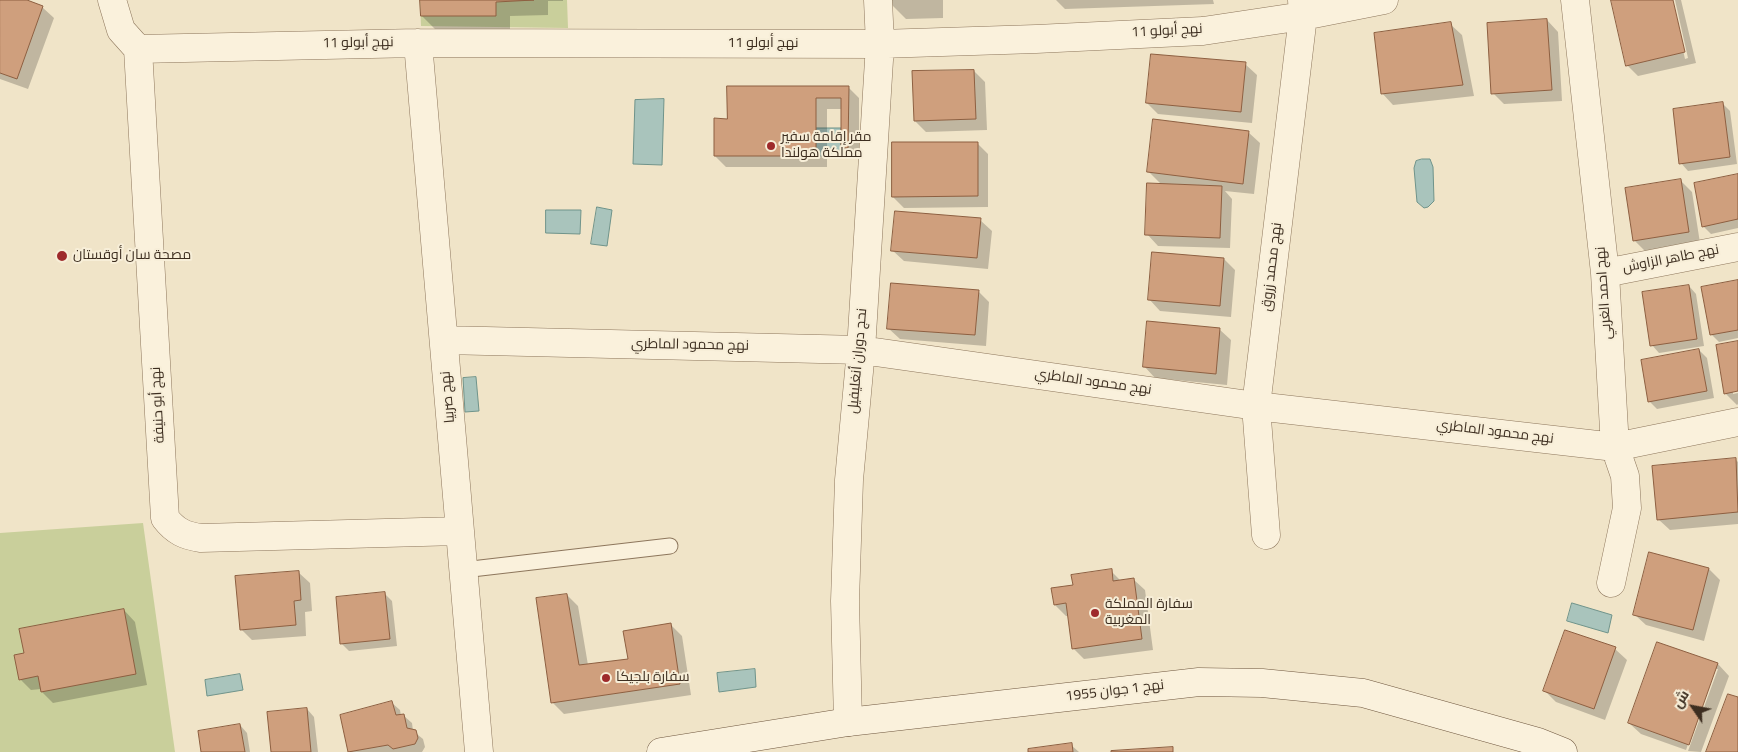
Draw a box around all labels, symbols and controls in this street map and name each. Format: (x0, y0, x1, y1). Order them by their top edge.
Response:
street label: نهج أبولو 11 (1131, 22, 1203, 42)
street label: نهج أبولو 11 (322, 35, 394, 53)
street label: نهج أبولو 11 (727, 36, 799, 52)
place label: مقر إقامة سفير مملكة هولندا (781, 130, 872, 162)
marker: مقر إقامة سفير مملكة هولندا (765, 140, 777, 152)
street label: نهج محمد زروق (1259, 222, 1287, 312)
street label: نهج طاهر الزاوش (1621, 242, 1721, 278)
street label: نهج احمد الغربي (1593, 246, 1617, 340)
place label: مصحة سان أوقستان (73, 248, 191, 264)
marker: مصحة سان أوقستان (55, 249, 69, 263)
street label: نحج دوران أنغليفيل (846, 307, 872, 415)
street label: نهج محمود الماطري (631, 337, 749, 355)
street label: نهج أبو حنيفة (149, 366, 169, 444)
street label: نهج محمود الماطري (1033, 366, 1153, 400)
street label: نهج صربيا (438, 370, 460, 424)
street label: نهج محمود الماطري (1435, 417, 1555, 449)
place label: سفارة المملكة المغربية (1105, 597, 1193, 630)
marker: سفارة المملكة المغربية (1089, 607, 1101, 619)
place label: سفارة بلجيكا (616, 670, 690, 686)
marker: سفارة بلجيكا (600, 672, 612, 684)
street label: نهج 1 جوان 1955 (1065, 678, 1165, 706)
north arrow (1668, 682, 1718, 732)
text: ش (1665, 684, 1696, 713)

